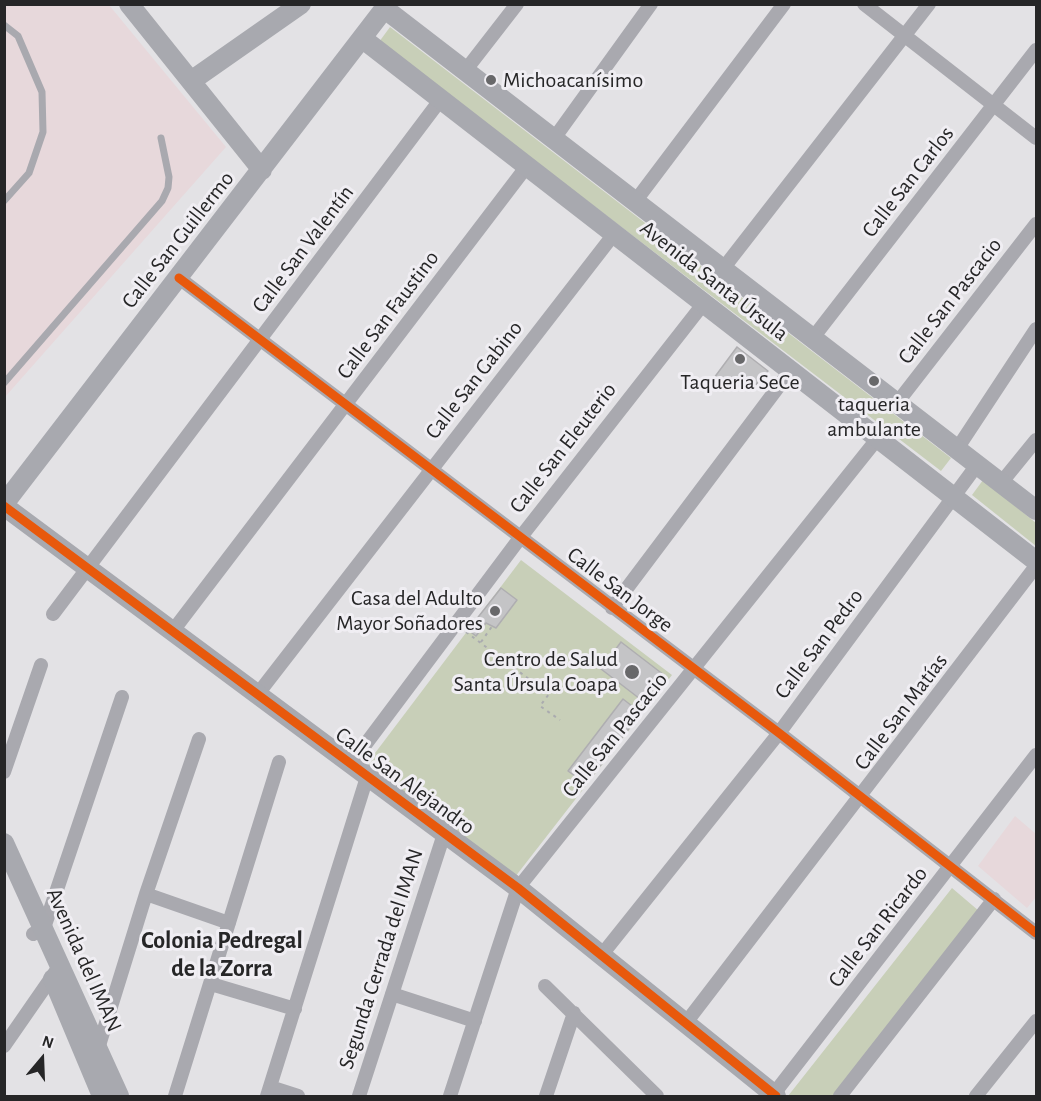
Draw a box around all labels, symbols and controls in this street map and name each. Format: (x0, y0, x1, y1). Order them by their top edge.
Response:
place label: Michoacanísimo (503, 67, 643, 93)
marker: Michoacanísimo (484, 73, 498, 87)
street label: Calle San Carlos (856, 121, 960, 243)
street label: Calle San Guillermo (116, 166, 240, 314)
street label: Calle San Valentín (246, 180, 360, 318)
street label: Avenida Santa Úrsula (635, 215, 793, 347)
street label: Calle San Pascacio (892, 232, 1008, 370)
street label: Calle San Faustino (331, 246, 445, 384)
street label: Calle San Gabino (420, 316, 528, 444)
marker: Taqueria SeCe (733, 352, 747, 366)
place label: Taqueria SeCe (680, 369, 800, 395)
marker: taqueria ambulante (867, 374, 881, 388)
street label: Calle San Eleuterio (504, 377, 622, 519)
place label: taqueria ambulante (827, 391, 921, 442)
street label: Calle San Jorge (562, 542, 678, 638)
street label: Calle San Pedro (769, 584, 869, 704)
place label: Casa del Adulto Mayor Soñadores (336, 585, 483, 636)
marker: Casa del Adulto Mayor Soñadores (488, 604, 502, 618)
place label: Centro de Salud Santa Úrsula Coapa (454, 646, 618, 698)
street label: Calle San Matías (849, 649, 953, 775)
marker: Centro de Salud Santa Úrsula Coapa (623, 663, 641, 681)
street label: Calle San Pascacio (557, 667, 673, 803)
street label: Calle San Alejandro (330, 722, 480, 840)
street label: Segunda Cerrada del IMAN (333, 845, 429, 1073)
street label: Calle San Ricardo (823, 861, 933, 993)
street label: Avenida del IMAN (40, 884, 128, 1036)
district label: Colonia Pedregal de la Zorra (141, 927, 303, 983)
north arrow (12, 1029, 72, 1089)
text: N (40, 1033, 56, 1051)

